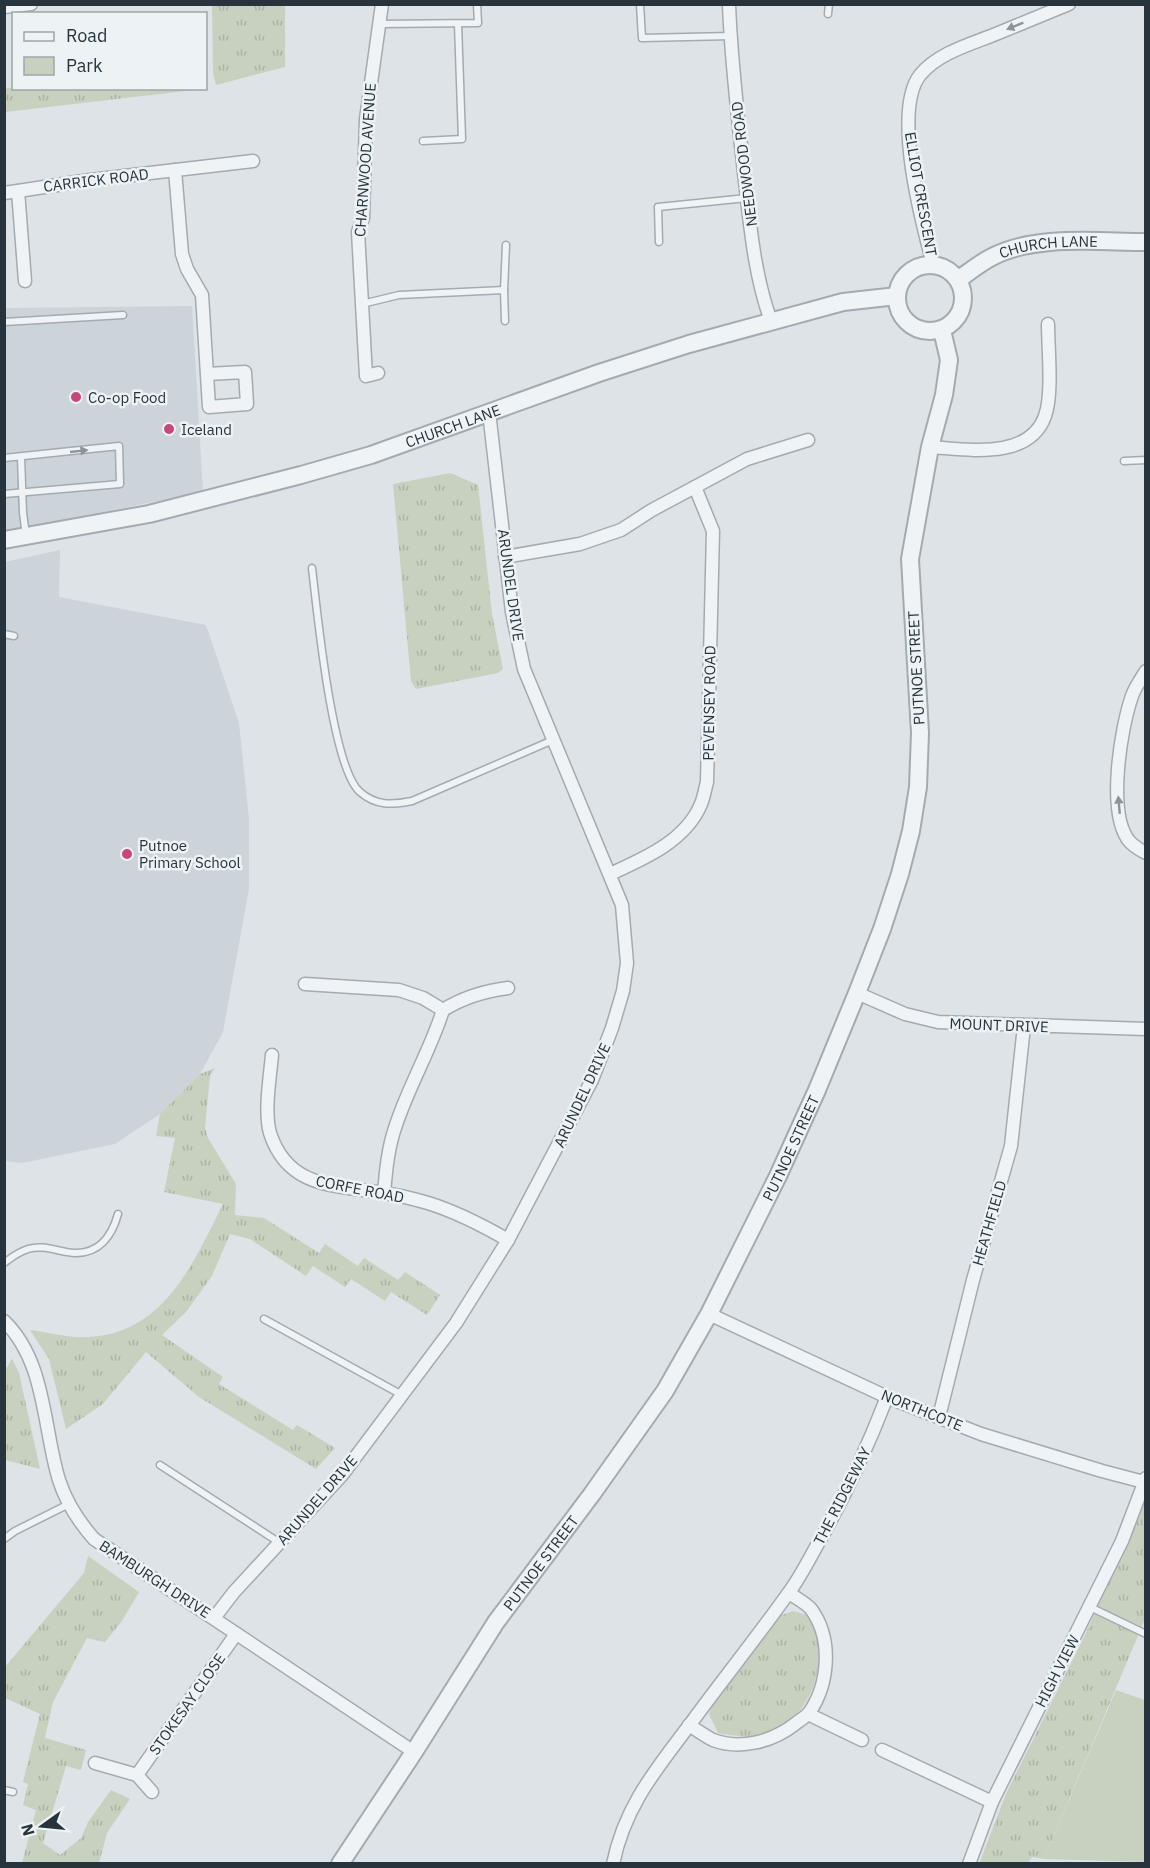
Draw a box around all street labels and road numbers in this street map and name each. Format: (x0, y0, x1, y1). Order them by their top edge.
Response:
street label: CHARNWOOD AVENUE (350, 82, 380, 238)
street label: NEEDWOOD ROAD (727, 100, 761, 228)
street label: ELLIOT CRESCENT (901, 130, 941, 258)
street label: CARRICK ROAD (42, 164, 150, 196)
street label: CHURCH LANE (996, 231, 1098, 262)
street label: CHURCH LANE (403, 400, 503, 451)
street label: ARUNDEL DRIVE (494, 528, 528, 642)
street label: PUTNOE STREET (904, 610, 928, 725)
street label: PEVENSEY ROAD (698, 645, 720, 761)
street label: MOUNT DRIVE (949, 1014, 1049, 1036)
street label: ARUNDEL DRIVE (549, 1040, 615, 1150)
street label: PUTNOE STREET (758, 1092, 823, 1204)
street label: CORFE ROAD (314, 1171, 406, 1207)
street label: HEATHFIELD (968, 1178, 1010, 1268)
street label: NORTHCOTE (878, 1385, 966, 1435)
street label: THE RIDGEWAY (809, 1444, 875, 1548)
street label: ARUNDEL DRIVE (273, 1451, 361, 1549)
street label: PUTNOE STREET (499, 1511, 583, 1614)
street label: BAMBURGH DRIVE (96, 1536, 214, 1622)
street label: HIGH VIEW (1031, 1631, 1084, 1710)
street label: STOKESAY CLOSE (145, 1649, 229, 1759)

